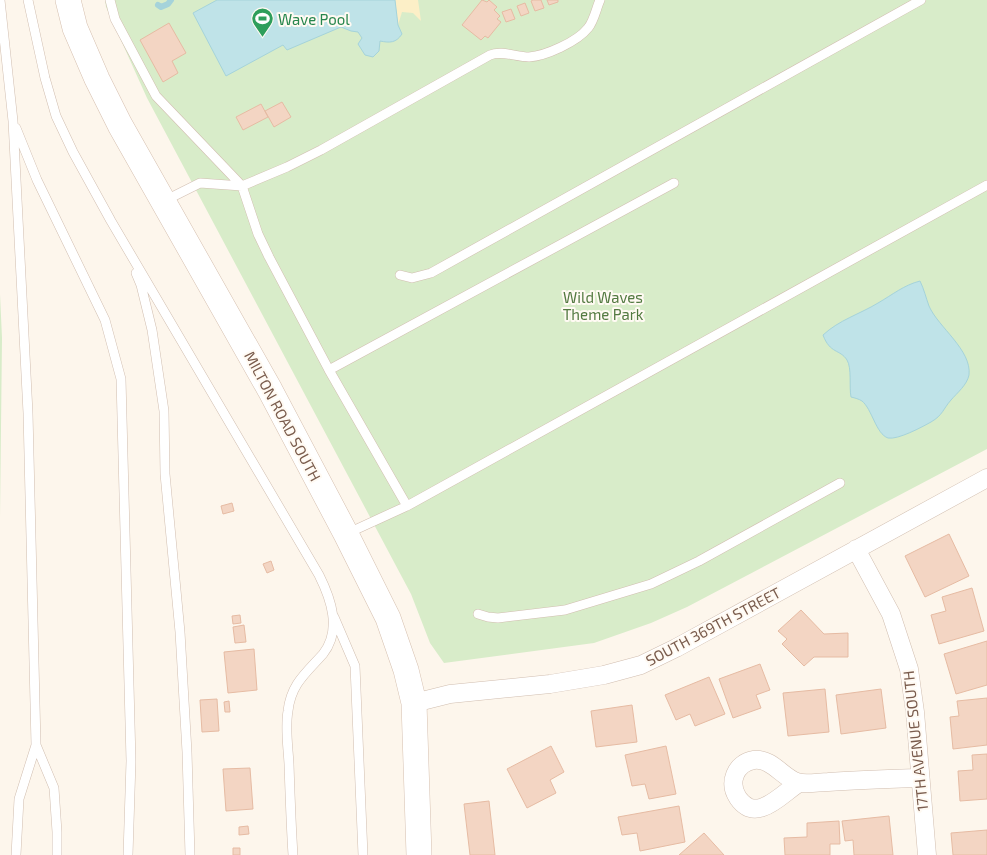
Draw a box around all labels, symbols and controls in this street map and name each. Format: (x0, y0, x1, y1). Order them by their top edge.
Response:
sports icon: Wave Pool (250, 7, 274, 38)
place label: Wave Pool (278, 10, 350, 28)
park label: Wild Waves Theme Park (563, 288, 644, 323)
street label: MILTON ROAD SOUTH (241, 348, 325, 484)
street label: SOUTH 369TH STREET (643, 583, 784, 669)
street label: 17TH AVENUE SOUTH (899, 670, 931, 812)

